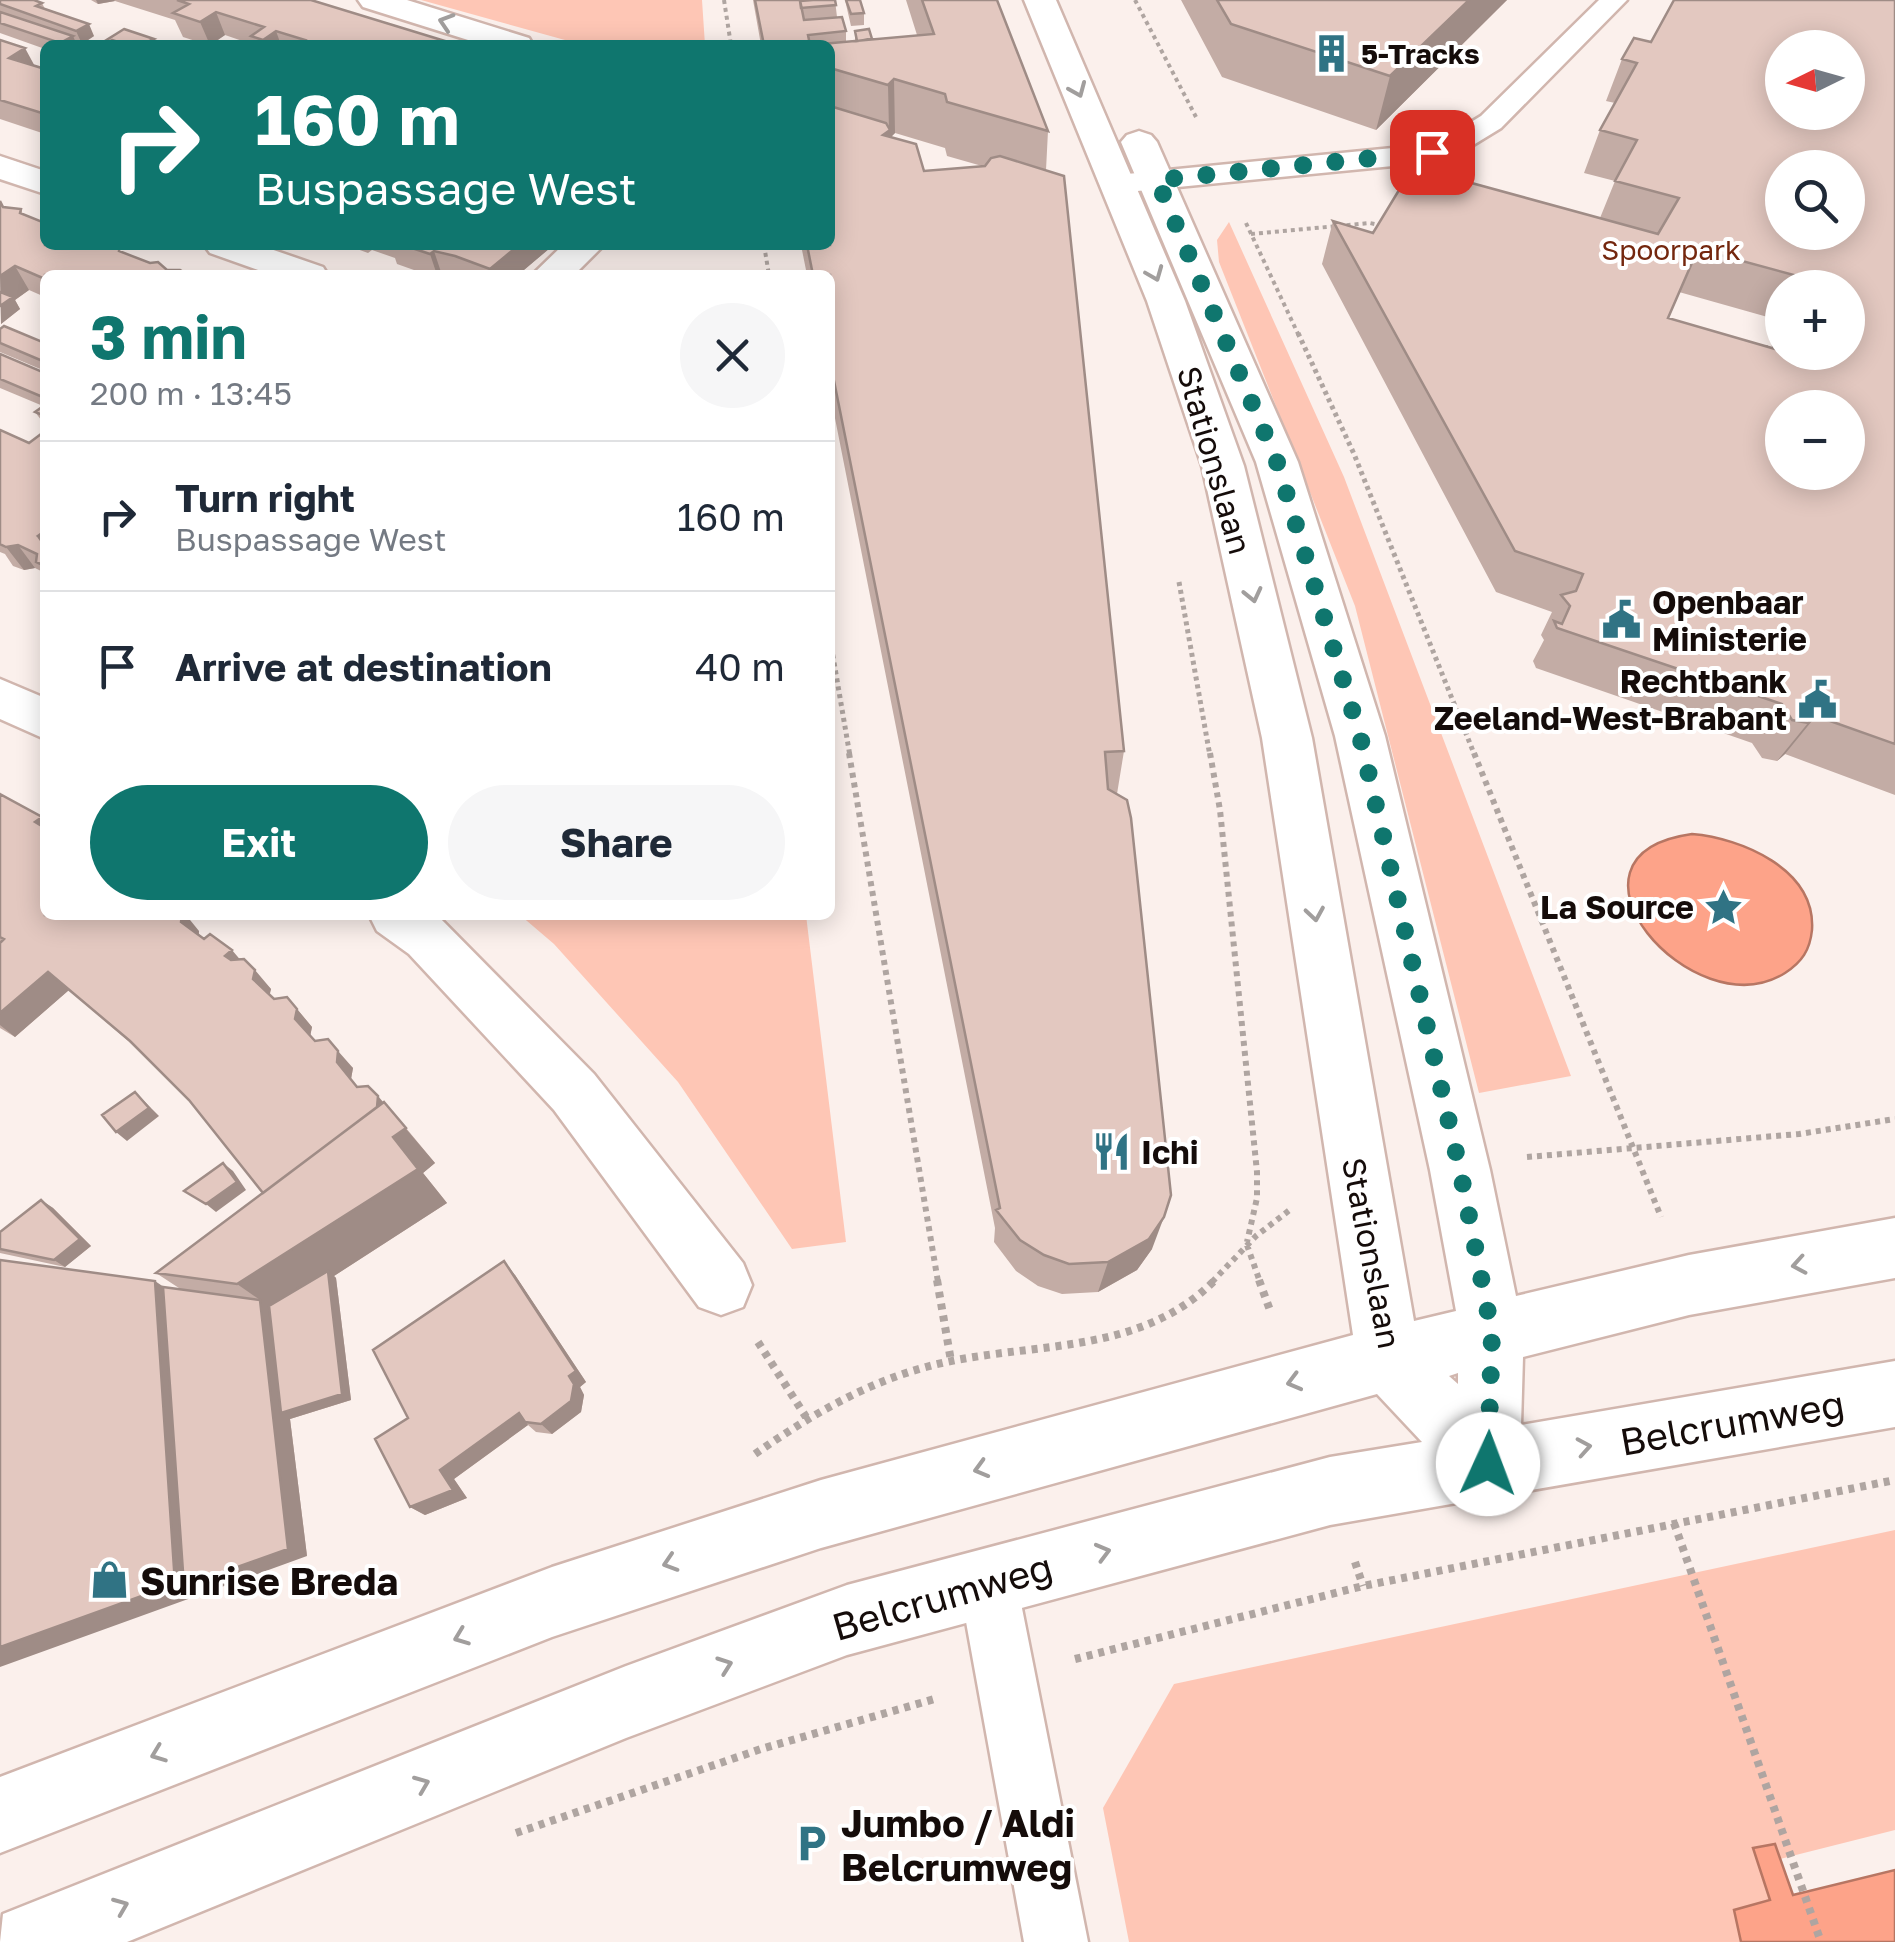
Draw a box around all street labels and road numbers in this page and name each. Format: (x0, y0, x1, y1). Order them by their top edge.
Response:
street label: Stationslaan (1170, 362, 1260, 558)
street label: Stationslaan (1335, 1154, 1409, 1352)
street label: Belcrumweg (1616, 1380, 1848, 1464)
street label: Belcrumweg (827, 1543, 1057, 1649)

